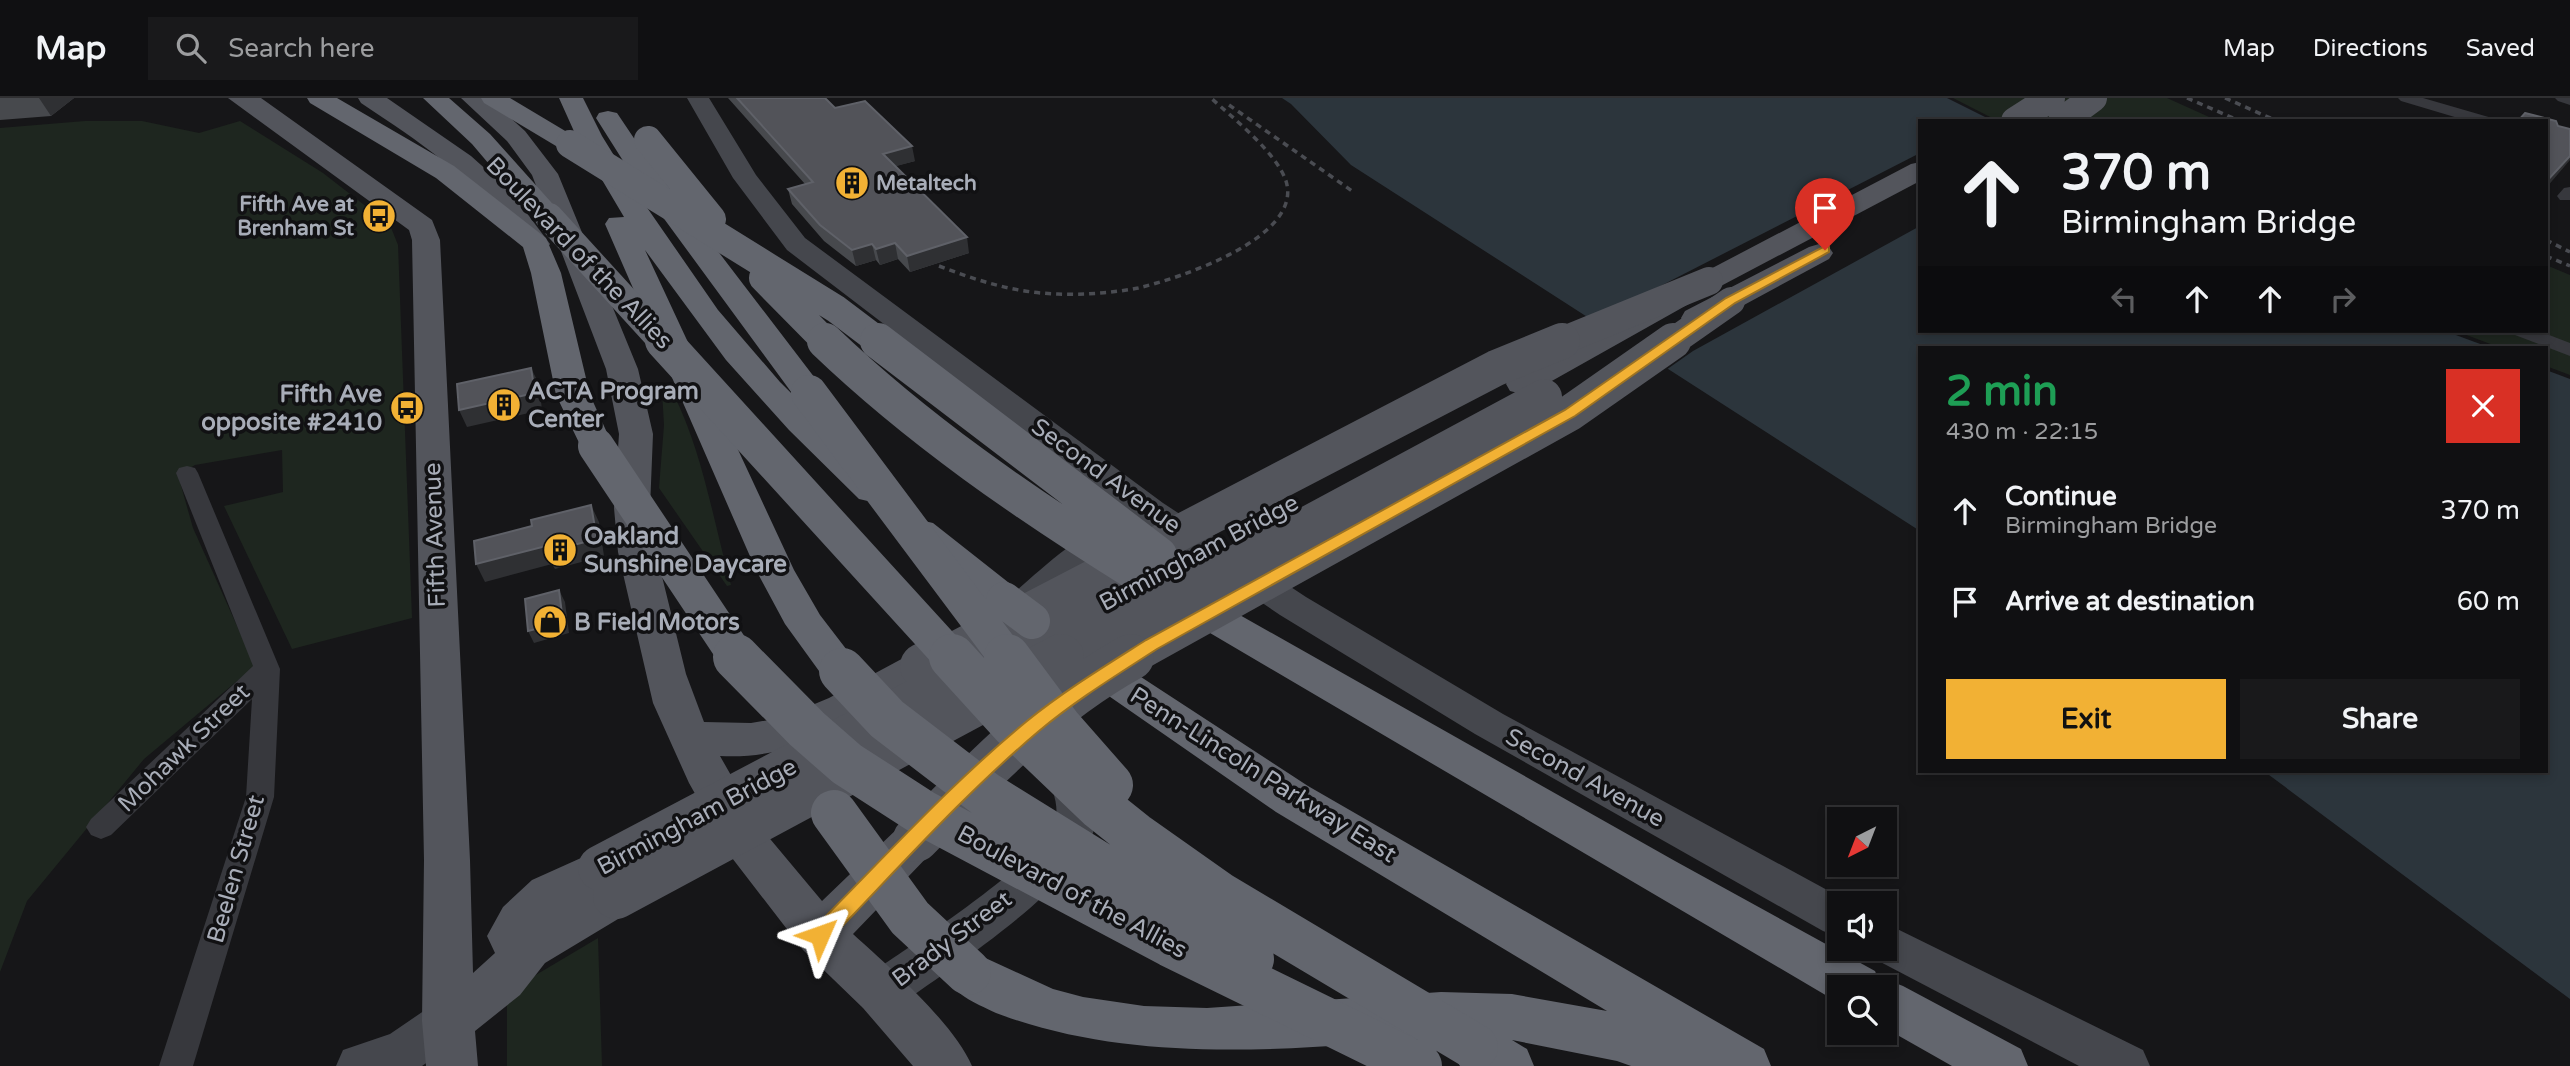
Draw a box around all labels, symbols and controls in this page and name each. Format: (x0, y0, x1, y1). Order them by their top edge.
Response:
search box (148, 17, 638, 80)
text: Map (35, 29, 106, 68)
icon: search (172, 29, 210, 67)
text: Search here (228, 33, 374, 64)
text: Map (2223, 34, 2275, 63)
text: Directions (2313, 34, 2428, 63)
text: Saved (2466, 34, 2535, 63)
text: 370 m (2061, 144, 2211, 203)
icon: ahead (1946, 147, 2037, 238)
street label: Boulevard of the Allies (480, 151, 678, 355)
building icon: Metaltech (833, 164, 871, 202)
place label: Metaltech (876, 171, 977, 196)
pin (1795, 178, 1855, 250)
icon: arrive (1806, 189, 1844, 227)
place label: Fifth Ave at Brenham St (237, 192, 354, 241)
bus stop icon: Fifth Ave at Brenham St (360, 197, 398, 235)
text: Birmingham Bridge (2061, 204, 2356, 242)
icon: left (2105, 280, 2143, 318)
icon: ahead (2178, 280, 2216, 318)
icon: ahead (2251, 280, 2289, 318)
icon: right (2324, 280, 2362, 318)
text: 2 min (1946, 366, 2058, 417)
button: close (2446, 369, 2520, 443)
place label: ACTA Program Center (528, 377, 699, 434)
place label: Fifth Ave opposite #2410 (201, 380, 382, 437)
building icon: ACTA Program Center (485, 386, 523, 424)
bus stop icon: Fifth Ave opposite #2410 (388, 389, 426, 427)
street label: Second Avenue (1026, 412, 1186, 540)
text: 430 m · 22:15 (1946, 418, 2098, 446)
street label: Fifth Avenue (418, 462, 452, 608)
text: Continue (2005, 481, 2117, 512)
street label: Birmingham Bridge (1095, 488, 1303, 618)
icon: ahead (1946, 492, 1984, 530)
text: 370 m (2440, 495, 2520, 526)
text: Birmingham Bridge (2005, 512, 2217, 540)
place label: Oakland Sunshine Daycare (584, 522, 787, 579)
building icon: Oakland Sunshine Daycare (541, 531, 579, 569)
icon: arrive (1946, 583, 1984, 621)
text: Arrive at destination (2005, 586, 2255, 617)
text: 60 m (2457, 586, 2520, 617)
shop icon: B Field Motors (531, 603, 569, 641)
place label: B Field Motors (574, 608, 740, 637)
street label: Mohawk Street (112, 678, 256, 818)
button: Exit (1946, 679, 2226, 759)
button: Share (2240, 679, 2520, 759)
street label: Penn-Lincoln Parkway East (1124, 681, 1402, 869)
street label: Second Avenue (1500, 722, 1670, 834)
street label: Birmingham Bridge (593, 752, 801, 882)
street label: Beelen Street (201, 792, 271, 946)
north arrow (1827, 807, 1897, 877)
map controls (1827, 807, 1897, 1045)
street label: Boulevard of the Allies (952, 819, 1192, 965)
street label: Brady Street (887, 885, 1017, 993)
button: sound (1827, 891, 1897, 961)
position arrow (783, 898, 857, 972)
button: search (1827, 975, 1897, 1045)

